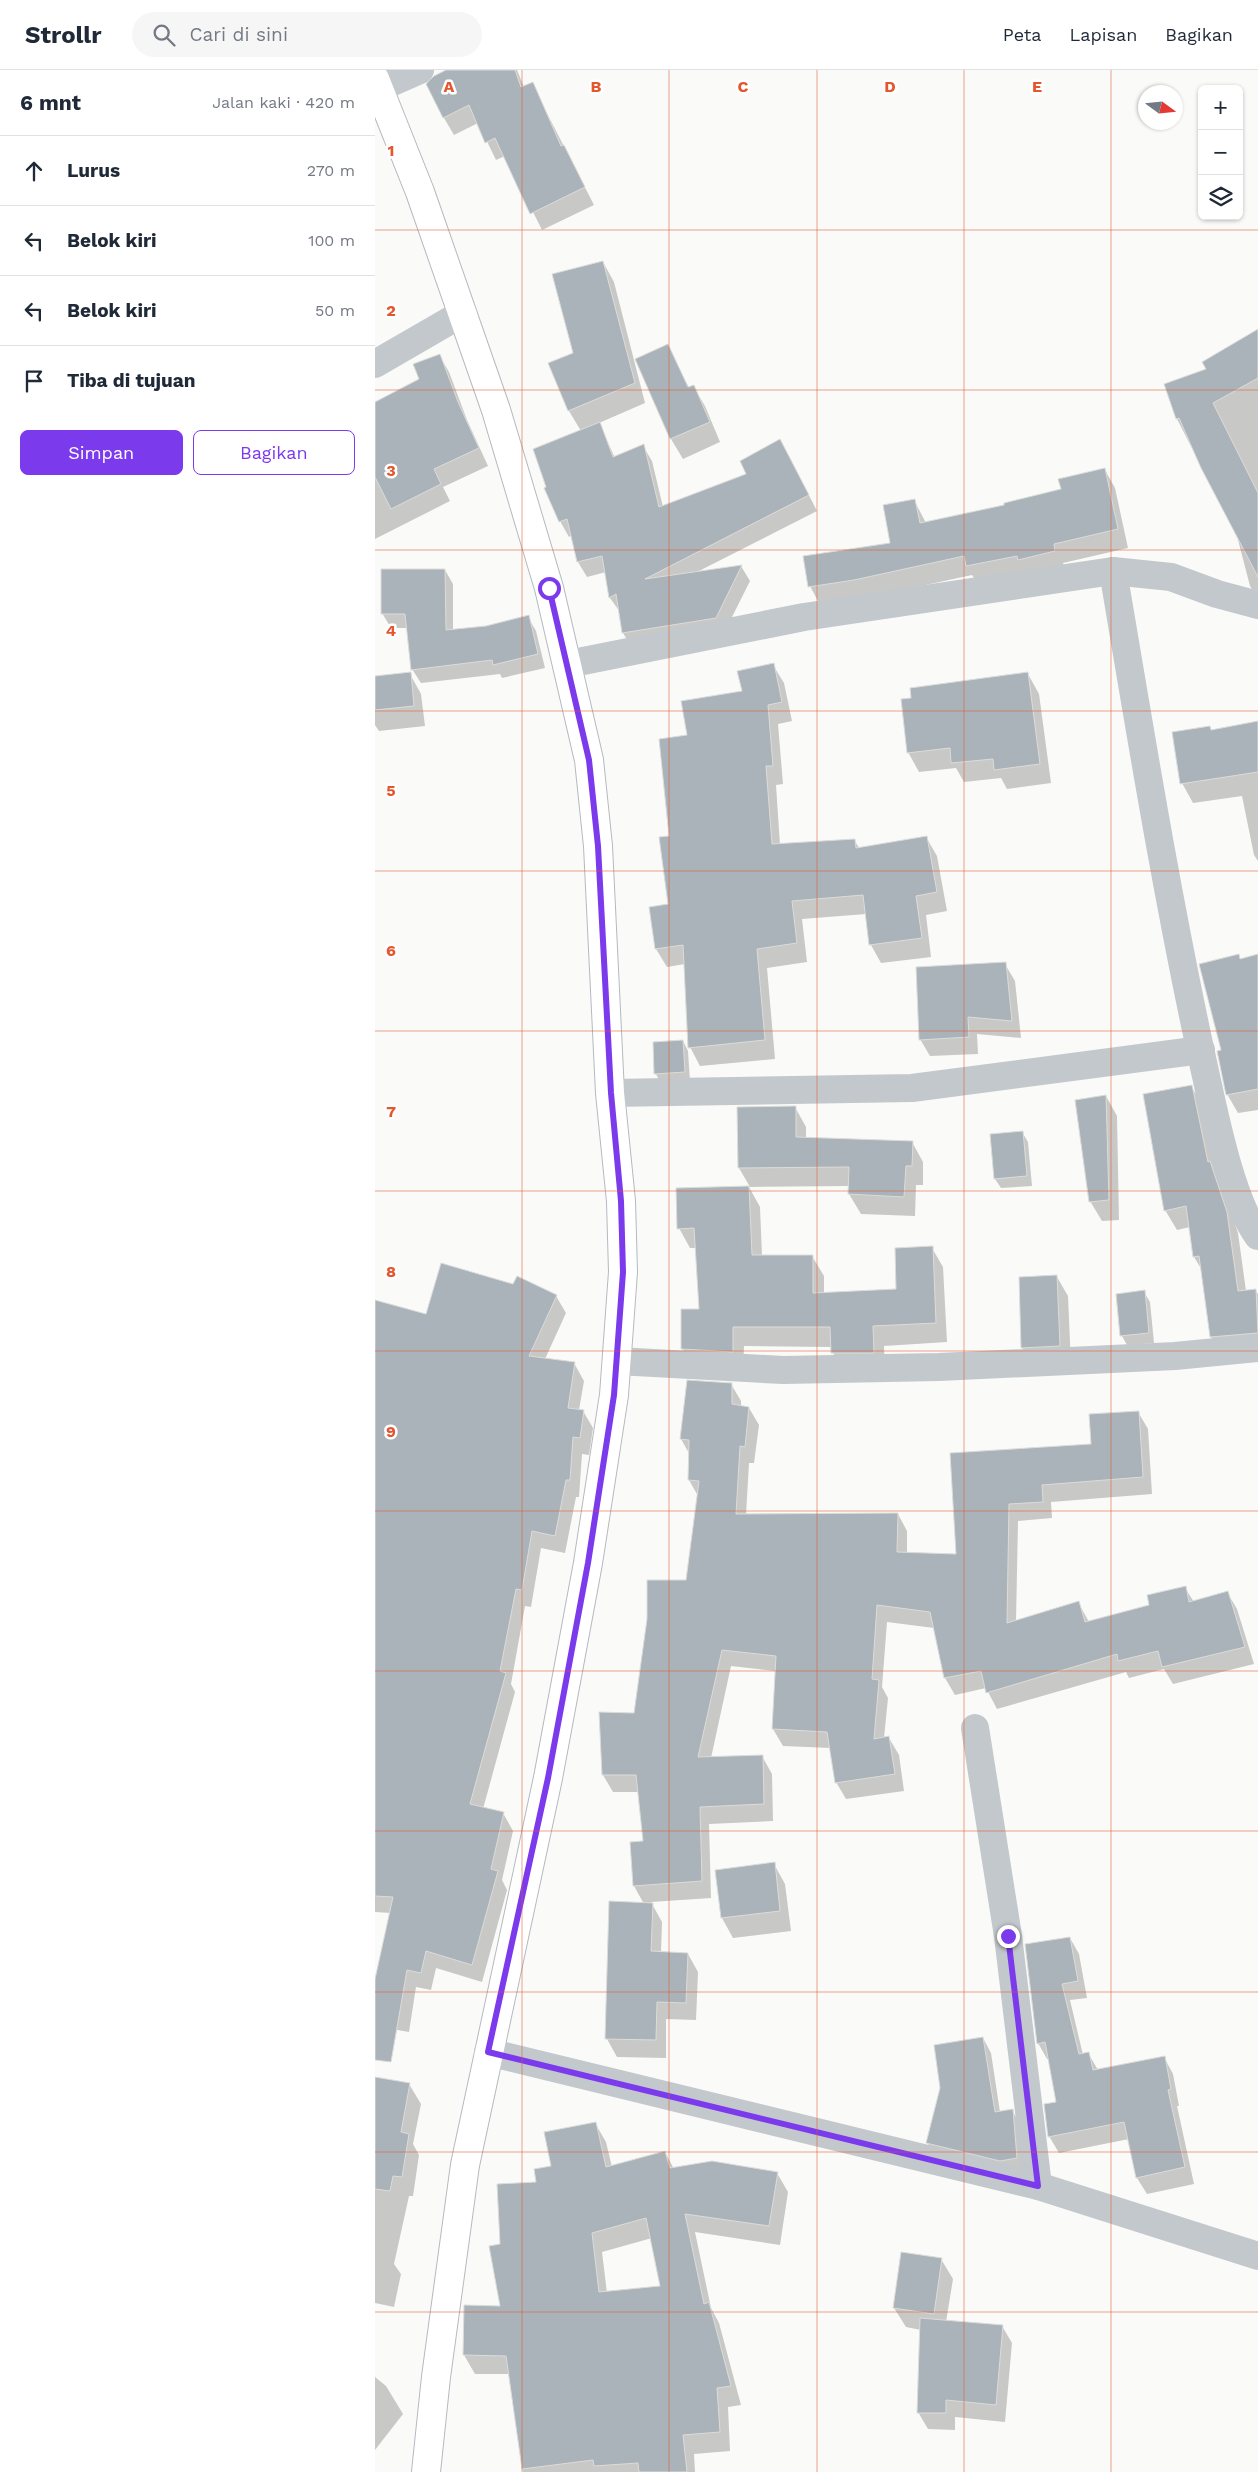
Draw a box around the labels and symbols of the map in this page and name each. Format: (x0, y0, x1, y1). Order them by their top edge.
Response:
text: A (444, 77, 455, 96)
text: B (591, 77, 602, 96)
text: C (738, 77, 749, 96)
text: D (884, 77, 896, 96)
text: E (1032, 77, 1042, 96)
north arrow (1138, 85, 1183, 130)
text: 1 (388, 141, 394, 160)
text: 2 (386, 301, 396, 320)
text: 3 (386, 461, 396, 480)
route start (538, 577, 561, 600)
text: 4 (386, 621, 396, 640)
text: 5 (386, 781, 396, 800)
text: 6 (386, 941, 396, 960)
text: 7 (386, 1102, 396, 1121)
text: 8 (386, 1262, 396, 1281)
text: 9 (386, 1422, 396, 1441)
route end (997, 1925, 1020, 1948)

